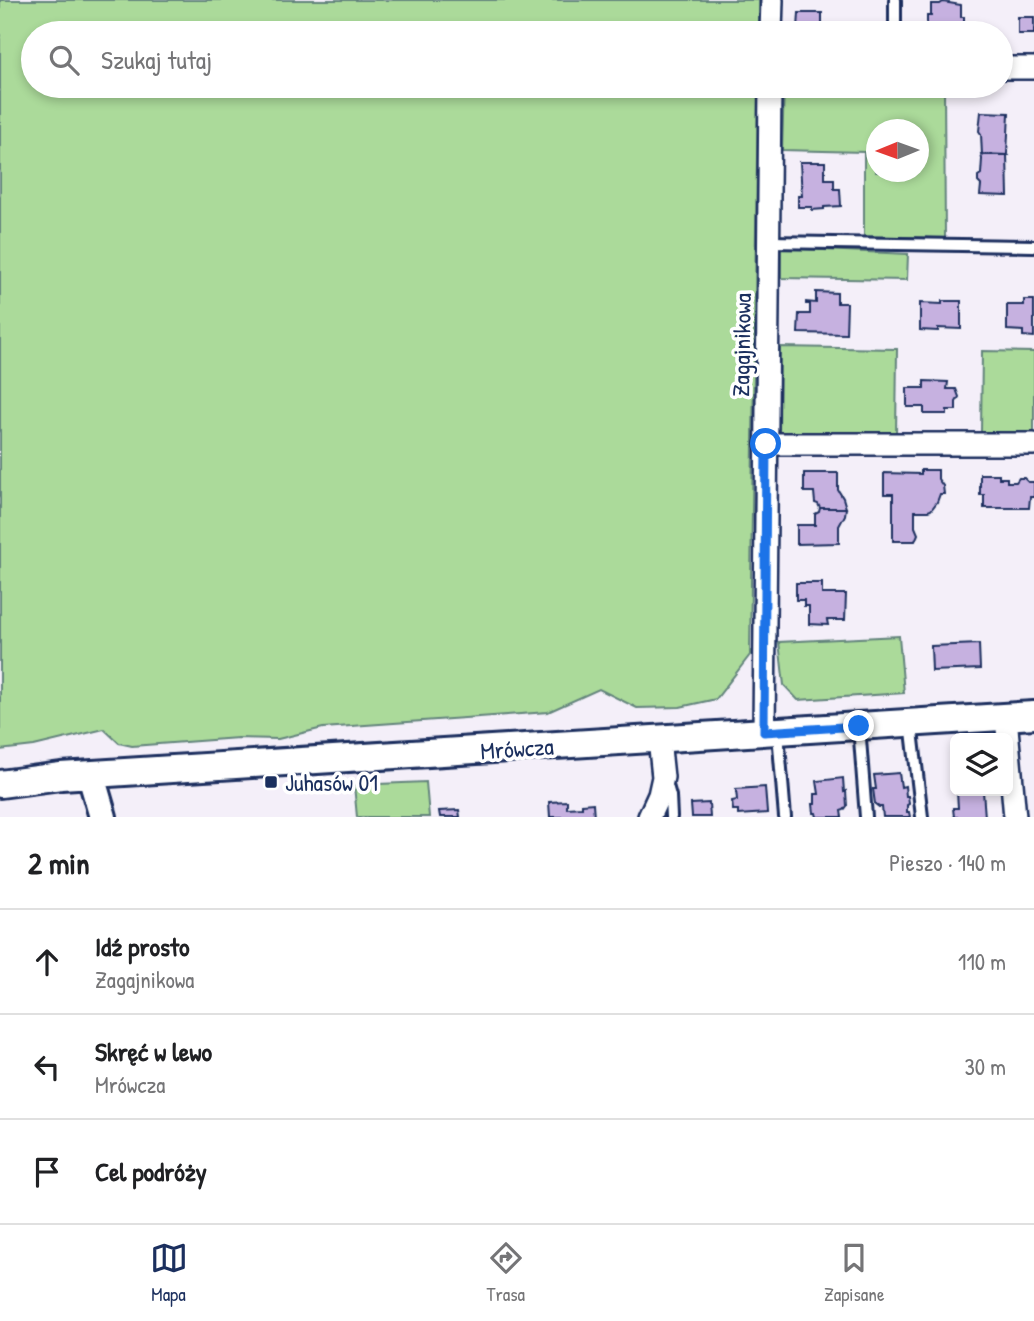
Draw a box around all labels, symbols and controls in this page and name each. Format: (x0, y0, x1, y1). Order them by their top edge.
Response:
search box (21, 21, 1013, 98)
icon: search (45, 41, 83, 79)
text: Szukaj tutaj (101, 42, 212, 77)
north arrow (866, 119, 929, 182)
street label: Zagajnikowa (724, 293, 758, 397)
route start (750, 428, 781, 459)
route end (843, 710, 874, 741)
street label: Mrówcza (479, 729, 555, 767)
map controls (950, 733, 1013, 796)
button: layers (950, 733, 1013, 796)
place label: Juhasów 01 (285, 766, 378, 798)
marker: Juhasów 01 (263, 774, 279, 790)
text: 2 min (28, 843, 90, 883)
text: Pieszo · 140 m (889, 847, 1006, 878)
text: Idź prosto (95, 929, 189, 964)
icon: ahead (28, 943, 66, 981)
text: 110 m (958, 946, 1006, 977)
text: Zagajnikowa (95, 964, 194, 995)
text: Skręć w lewo (95, 1034, 212, 1069)
icon: left (28, 1048, 66, 1086)
text: 30 m (964, 1051, 1006, 1082)
text: Mrówcza (95, 1069, 165, 1100)
icon: arrive (28, 1153, 66, 1191)
text: Cel podróży (95, 1154, 207, 1189)
tab: Mapa (150, 1239, 188, 1307)
tab: Trasa (487, 1239, 525, 1307)
tab: Zapisane (824, 1239, 884, 1307)

